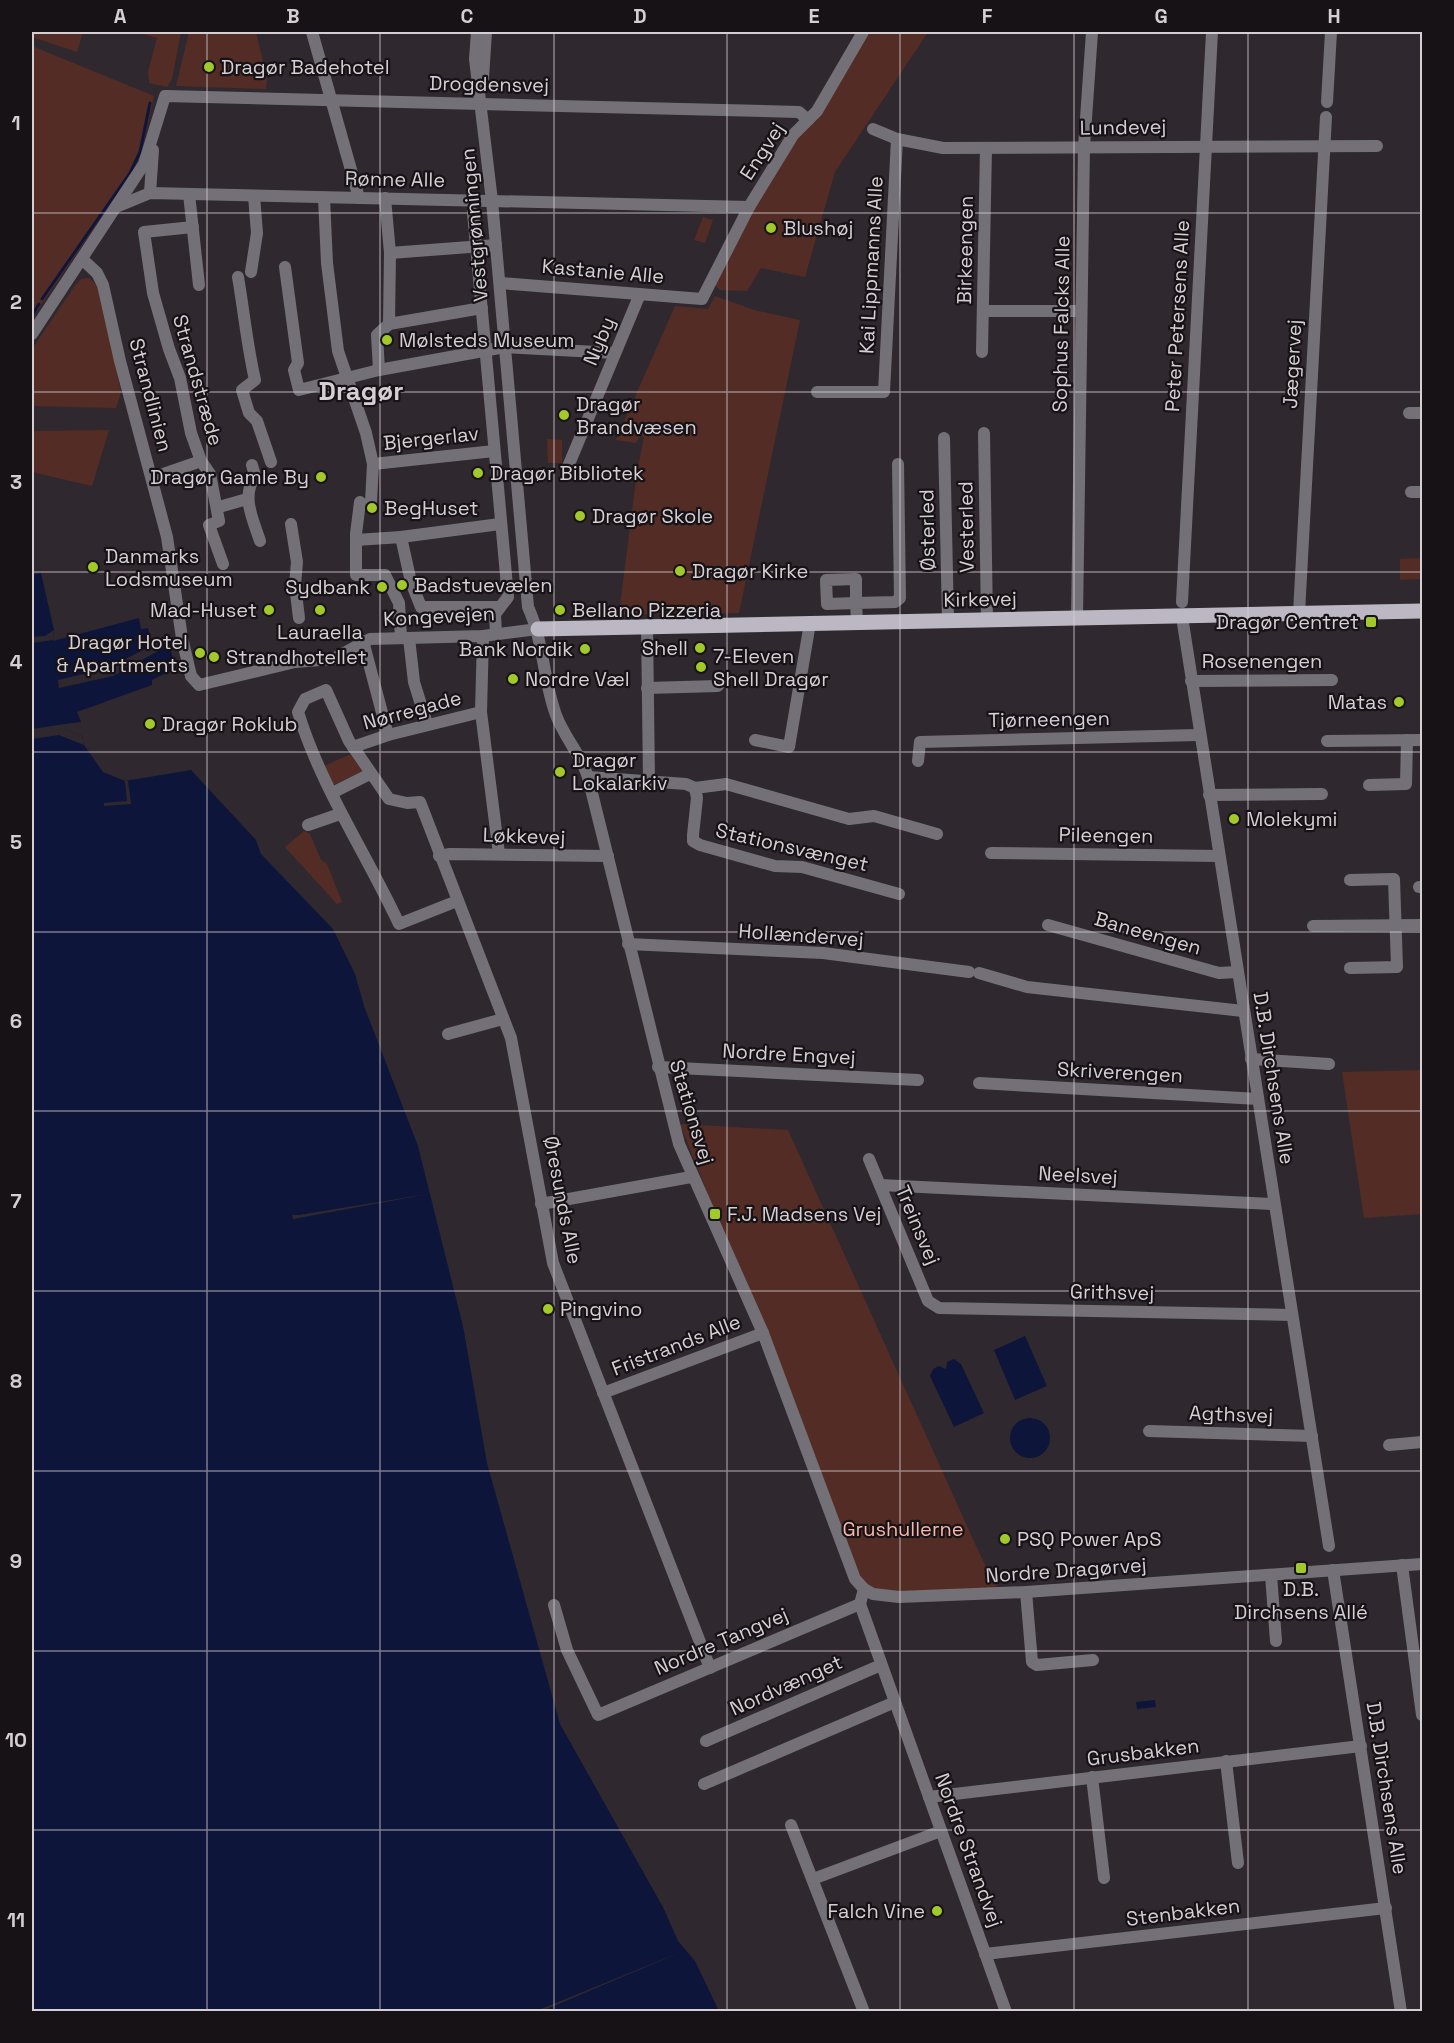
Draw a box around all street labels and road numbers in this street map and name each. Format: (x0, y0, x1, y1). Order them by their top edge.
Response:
street label: Drogdensvej (429, 70, 549, 98)
street label: Lundevej (1079, 113, 1167, 141)
street label: Engvej (734, 117, 790, 185)
street label: Vestgrønningen (454, 147, 494, 303)
street label: Rønne Alle (345, 165, 445, 193)
street label: Kai Lippmanns Alle (853, 175, 889, 355)
street label: Birkeengen (951, 195, 979, 305)
street label: Peter Petersens Alle (1159, 219, 1195, 413)
street label: Sophus Falcks Alle (1046, 235, 1076, 413)
street label: Kastanie Alle (541, 253, 665, 289)
street label: Strandstræde (167, 311, 229, 449)
street label: Nyby (577, 313, 621, 369)
street label: Jægervej (1277, 319, 1307, 409)
street label: Strandlinien (123, 335, 179, 455)
street label: Bjergerlav (382, 420, 480, 456)
street label: Vesterled (952, 481, 980, 573)
street label: Østerled (913, 489, 941, 571)
street label: Kirkevej (943, 585, 1017, 613)
street label: Kongevejen (382, 600, 496, 632)
street label: Rosenengen (1202, 648, 1322, 674)
street label: Nørregade (360, 684, 464, 736)
street label: Tjørneengen (988, 705, 1110, 733)
street label: Stationsvænget (713, 817, 871, 877)
street label: Pileengen (1058, 821, 1154, 849)
street label: Løkkevej (482, 822, 566, 850)
street label: Baneengen (1092, 905, 1204, 961)
street label: Hollændervej (738, 918, 864, 952)
street label: D.B. Dirchsens Alle (1248, 990, 1300, 1166)
street label: Nordre Engvej (722, 1038, 856, 1070)
street label: Stationsvej (664, 1056, 720, 1168)
street label: Skriverengen (1056, 1056, 1184, 1088)
street label: Øresunds Alle (538, 1134, 588, 1266)
street label: Neelsvej (1038, 1160, 1118, 1190)
street label: Treinsvej (890, 1181, 946, 1269)
street label: Grithsvej (1070, 1278, 1154, 1306)
street label: Fristrands Alle (608, 1308, 744, 1382)
street label: Agthsvej (1188, 1400, 1274, 1428)
street label: Nordre Dragørvej (985, 1551, 1147, 1589)
street label: Nordre Tangvej (650, 1601, 792, 1681)
street label: Nordvænget (726, 1649, 846, 1721)
street label: D.B. Dirchsens Alle (1361, 1700, 1413, 1876)
street label: Grusbakken (1085, 1732, 1201, 1772)
street label: Nordre Strandvej (929, 1769, 1009, 1931)
street label: Stenbakken (1125, 1892, 1241, 1932)

